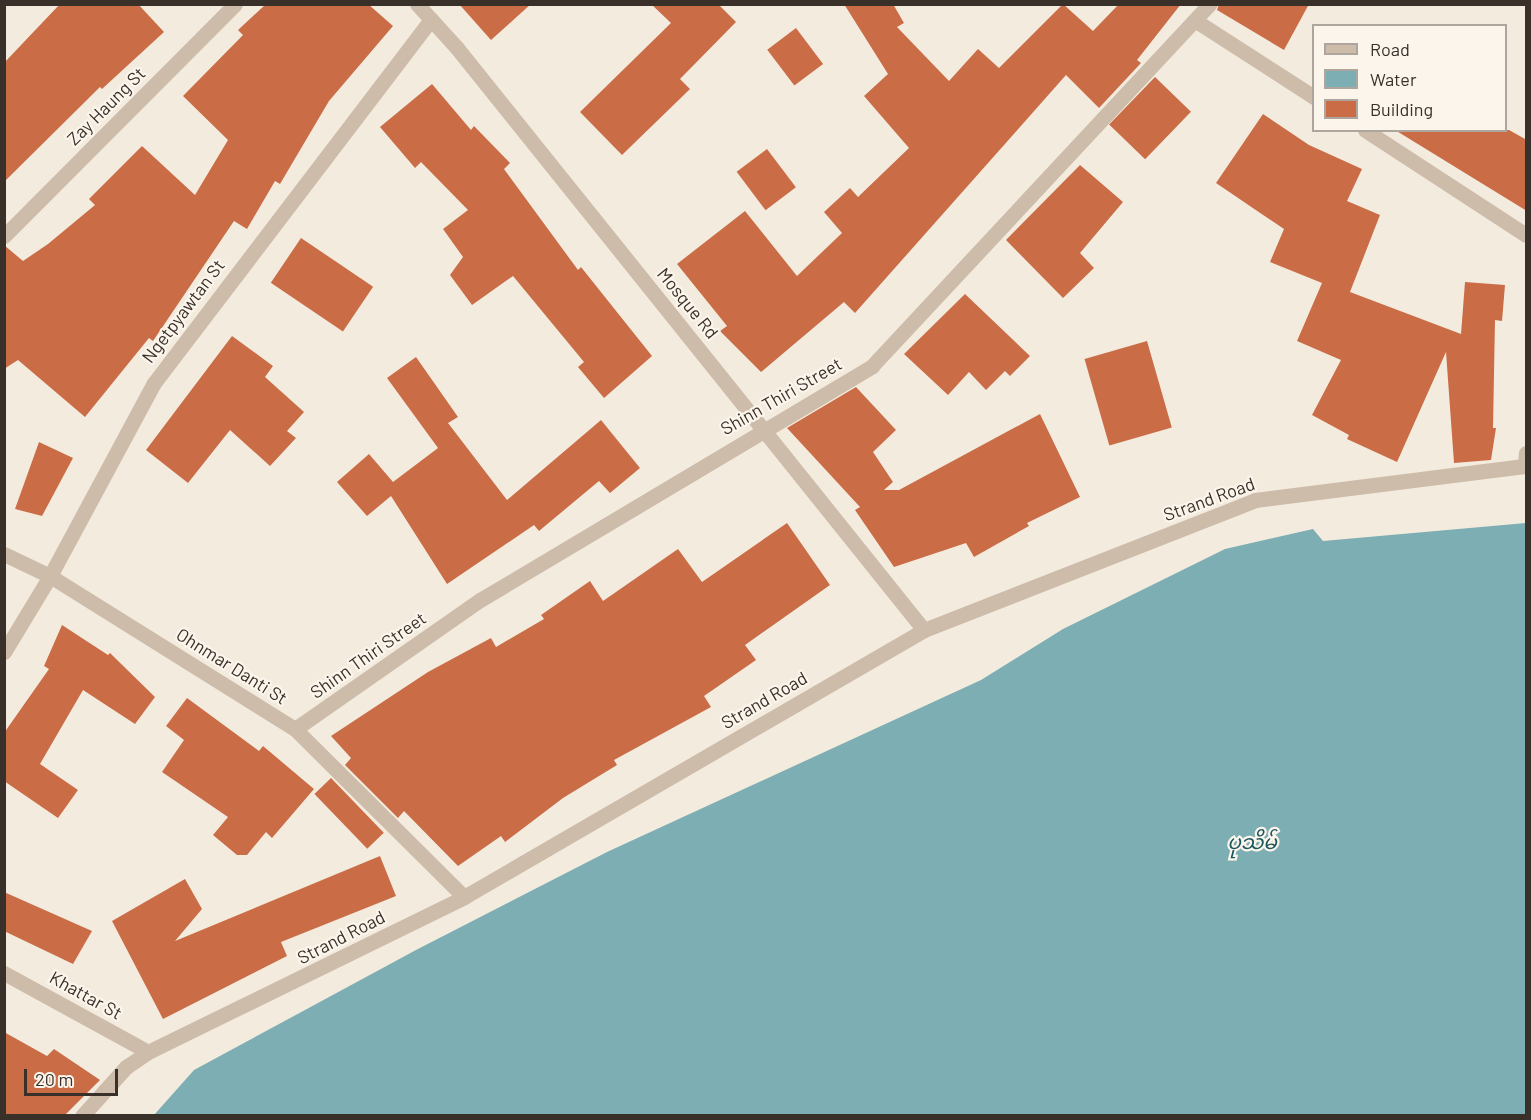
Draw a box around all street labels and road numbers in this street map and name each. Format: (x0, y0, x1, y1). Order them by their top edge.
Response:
street label: Zay Haung St (62, 62, 150, 150)
street label: Ngetpyawtan St (137, 255, 229, 367)
street label: Mosque Rd (653, 263, 723, 343)
street label: Shinn Thiri Street (717, 353, 845, 439)
street label: Strand Road (1160, 473, 1258, 525)
street label: Shinn Thiri Street (306, 607, 430, 703)
street label: Ohnmar Danti St (173, 623, 291, 709)
street label: Strand Road (717, 667, 811, 733)
street label: Strand Road (294, 906, 388, 968)
street label: Khattar St (46, 966, 126, 1024)

